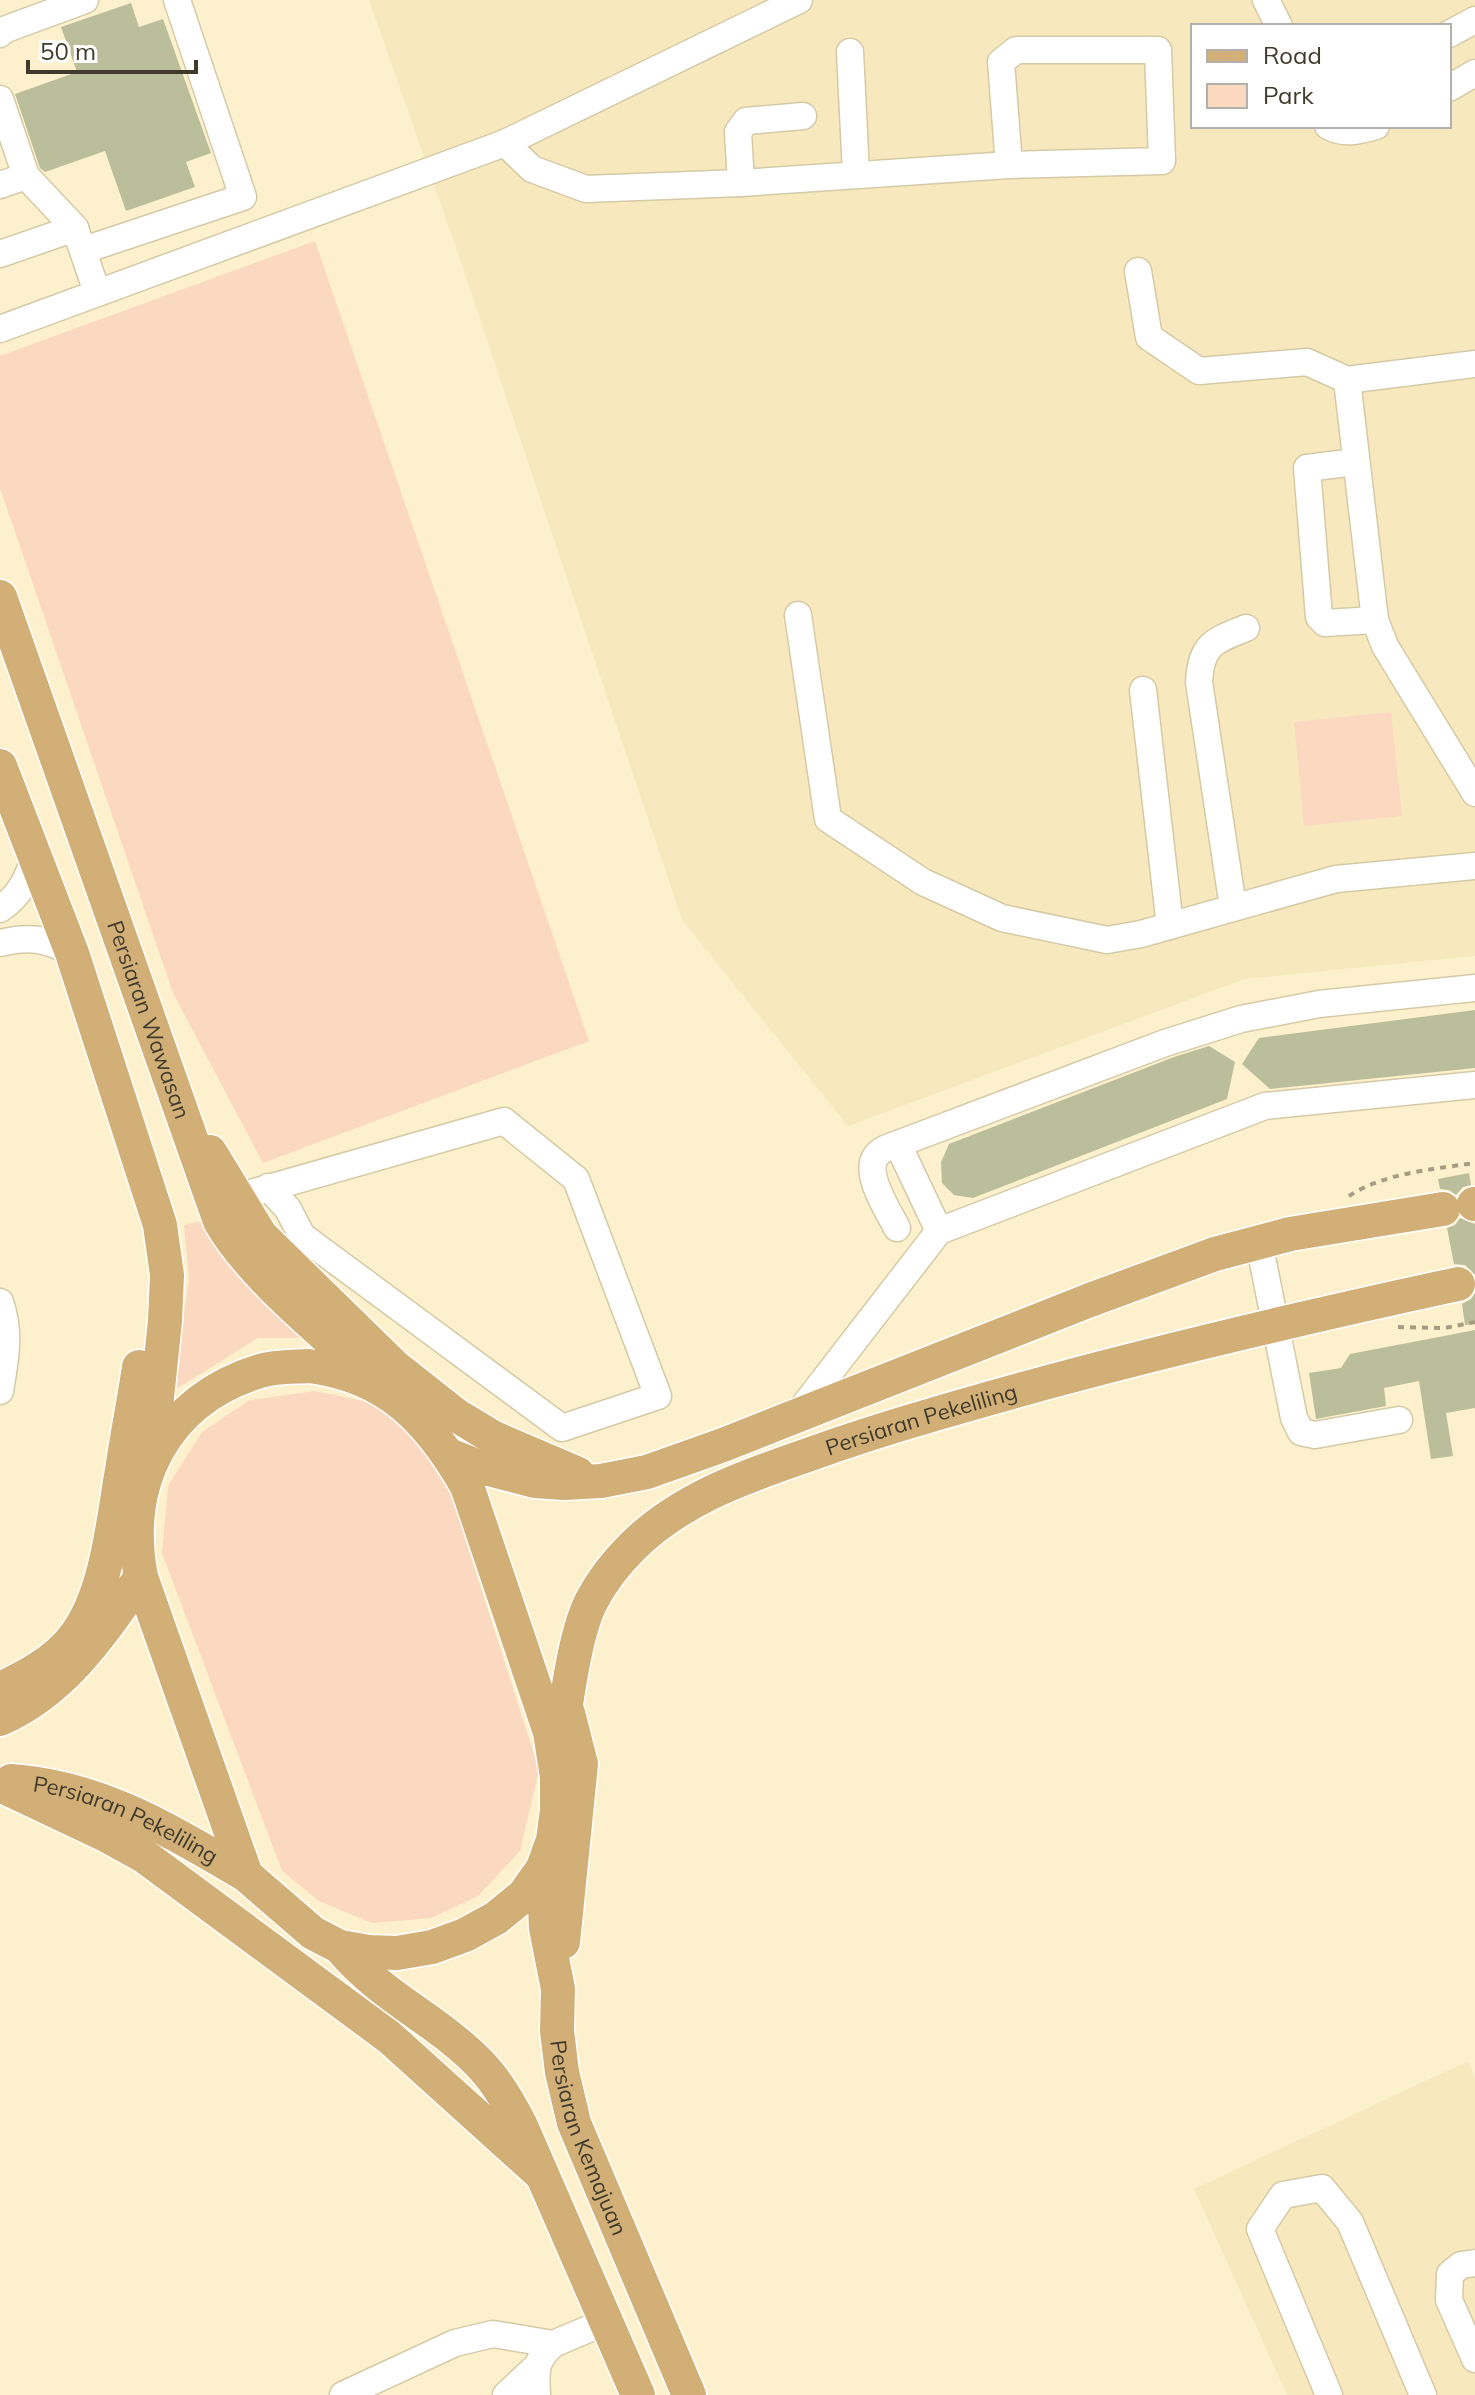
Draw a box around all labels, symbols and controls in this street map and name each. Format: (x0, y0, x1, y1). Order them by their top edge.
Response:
scale bar (28, 24, 196, 74)
legend (1191, 24, 1451, 128)
text: 50 m (40, 36, 96, 66)
text: Road (1263, 40, 1322, 70)
text: Park (1263, 80, 1314, 110)
street label: Persiaran Wawasan (101, 917, 197, 1122)
street label: Persiaran Pekeliling (822, 1377, 1020, 1462)
street label: Persiaran Pekeliling (31, 1769, 223, 1870)
street label: Persiaran Kemajuan (544, 2038, 634, 2240)

